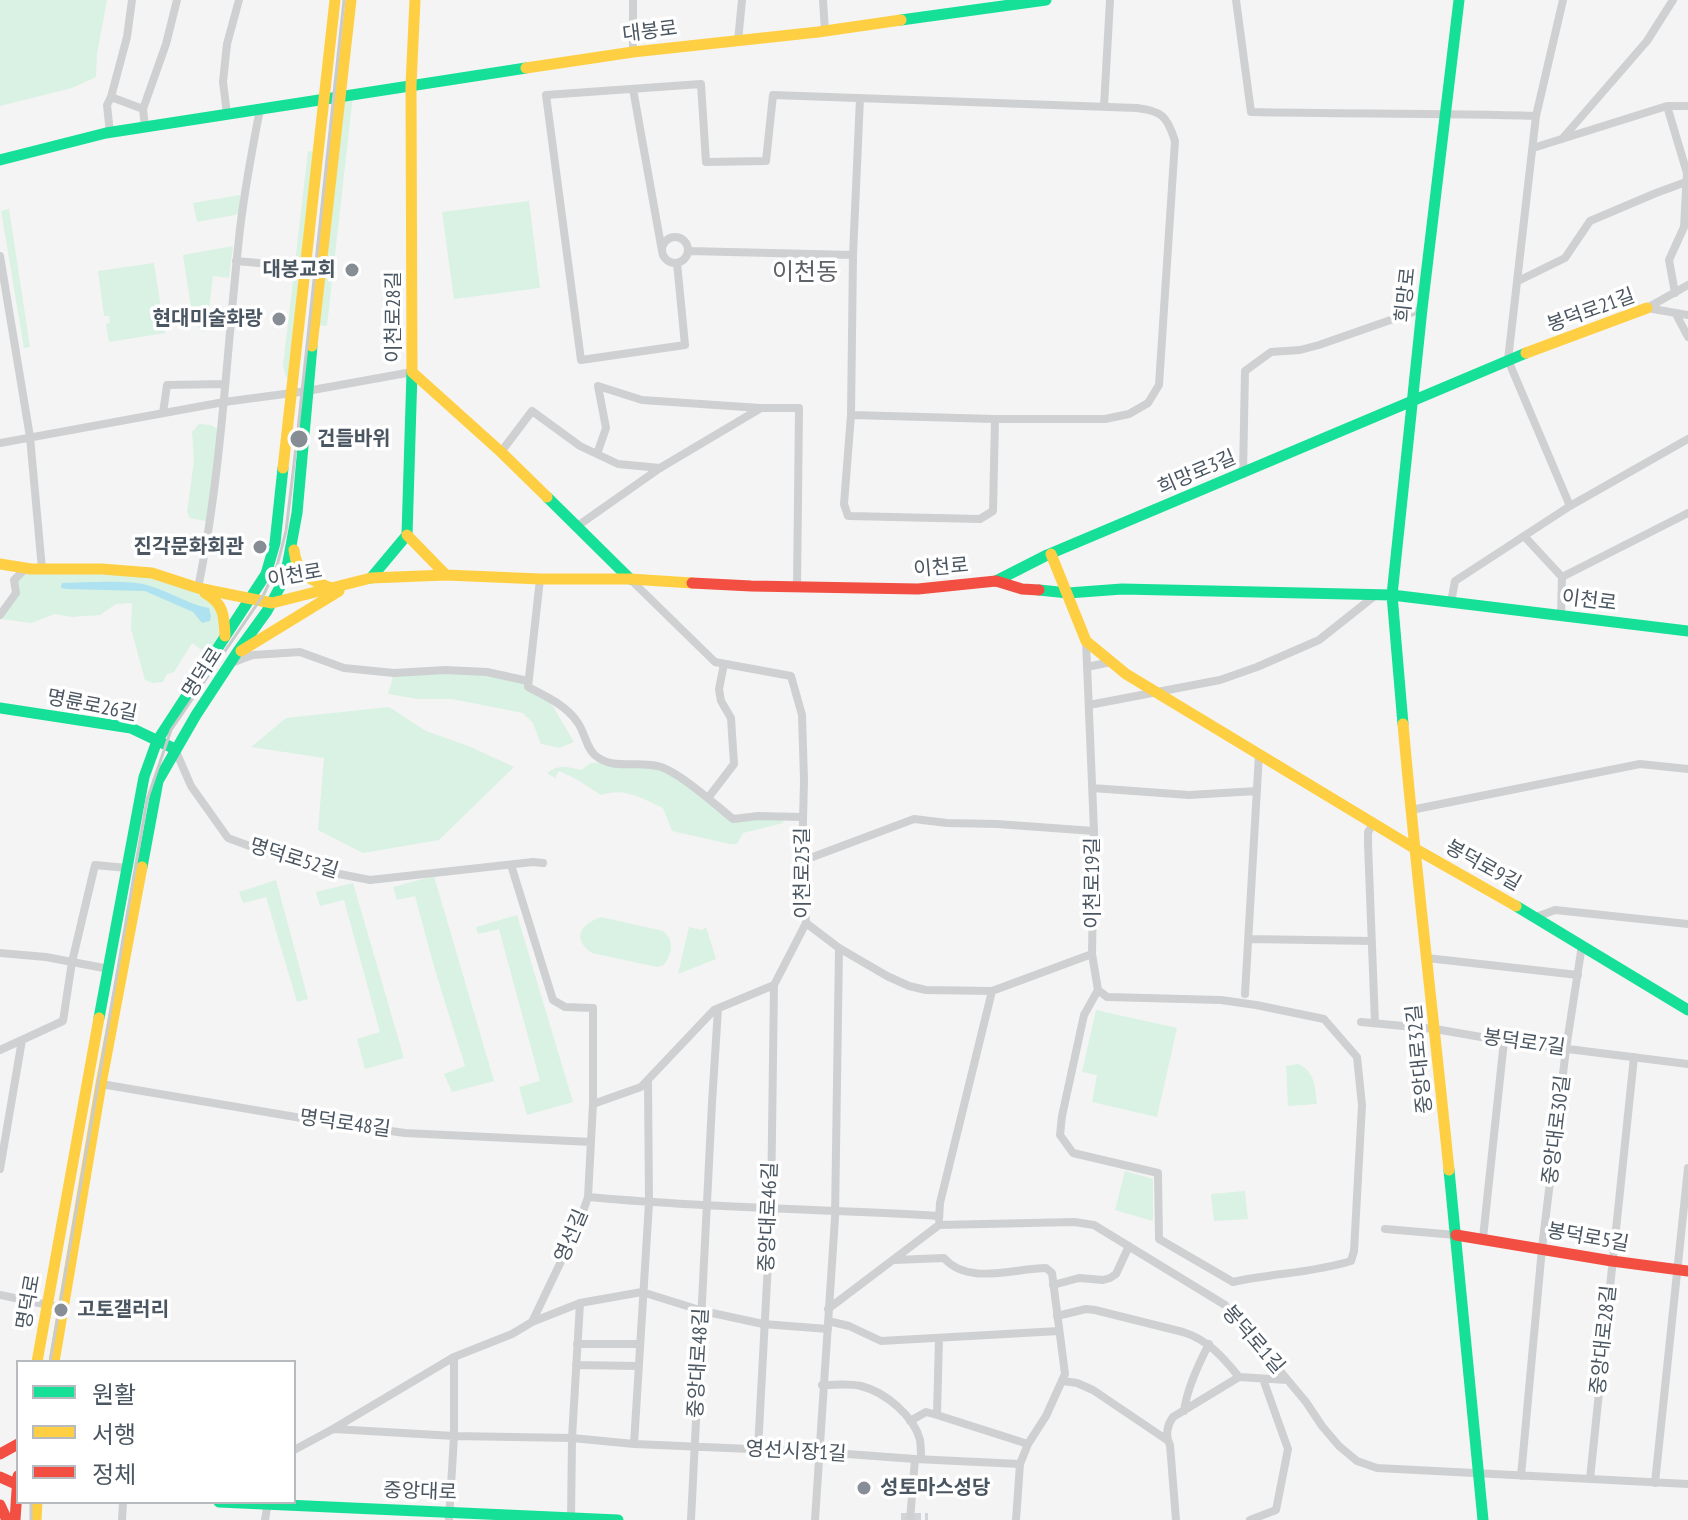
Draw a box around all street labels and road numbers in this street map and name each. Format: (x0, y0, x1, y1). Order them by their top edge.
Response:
street label: 대봉로 (621, 17, 679, 47)
street label: 희망로 (1391, 266, 1421, 324)
street label: 이천로28길 (382, 271, 406, 363)
street label: 봉덕로21길 (1544, 284, 1638, 338)
street label: 희망로3길 (1154, 446, 1240, 500)
street label: 이천로 (912, 554, 970, 582)
street label: 이천로 (266, 559, 324, 593)
street label: 이천로 (1560, 586, 1618, 616)
street label: 명덕로 (178, 643, 228, 703)
street label: 명륜로26길 (45, 685, 139, 727)
street label: 이천로25길 (791, 827, 815, 919)
street label: 명덕로52길 (247, 834, 341, 884)
street label: 봉덕로9길 (1441, 835, 1525, 897)
street label: 이천로19길 (1081, 837, 1105, 929)
street label: 중앙대로32길 (1402, 1003, 1438, 1115)
street label: 봉덕로7길 (1481, 1025, 1567, 1061)
street label: 중앙대로30길 (1538, 1074, 1576, 1186)
street label: 명덕로48길 (298, 1106, 392, 1142)
street label: 중앙대로46길 (755, 1162, 783, 1272)
street label: 영선길 (550, 1206, 594, 1266)
street label: 봉덕로5길 (1545, 1219, 1631, 1257)
street label: 명덕로 (12, 1273, 46, 1331)
street label: 중앙대로28길 (1586, 1284, 1622, 1396)
street label: 봉덕로1길 (1217, 1301, 1289, 1379)
street label: 중앙대로48길 (684, 1307, 714, 1419)
street label: 영선시장1길 (745, 1437, 847, 1467)
street label: 중앙대로 (383, 1479, 457, 1505)

